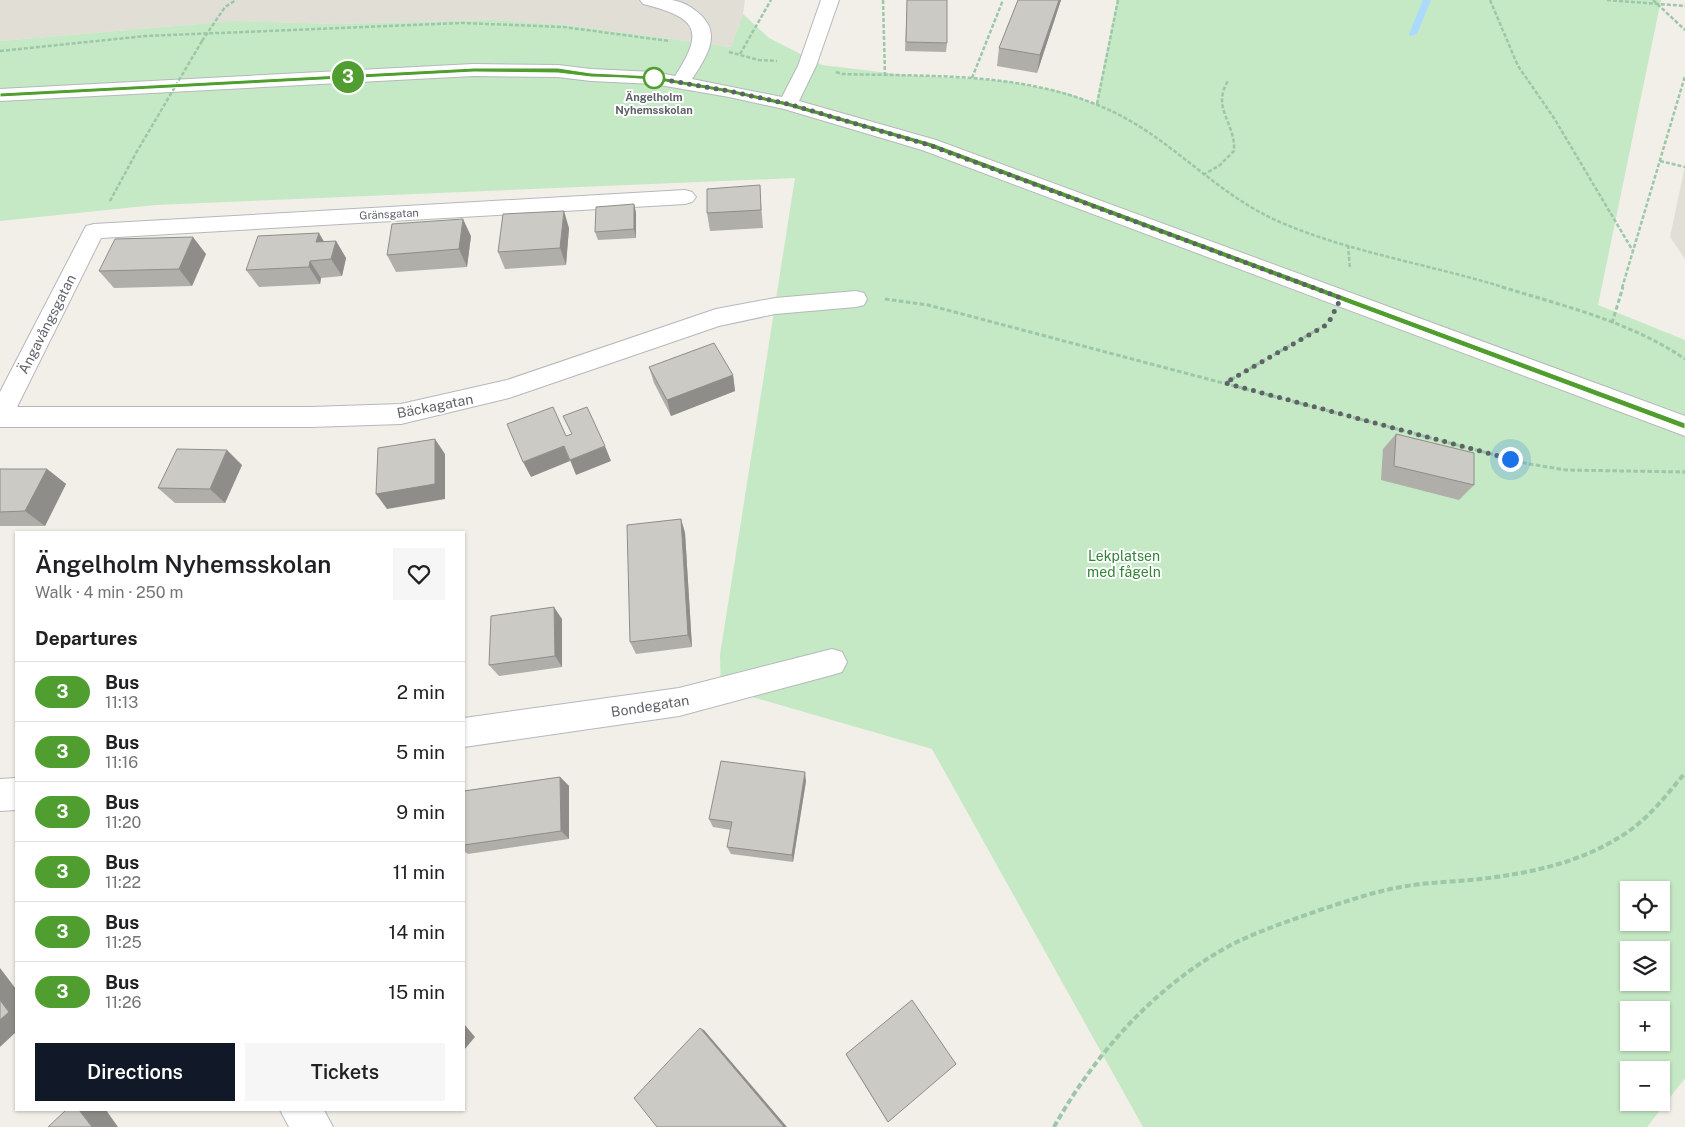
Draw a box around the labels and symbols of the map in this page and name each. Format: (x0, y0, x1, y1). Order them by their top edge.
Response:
line badge: 3 (332, 61, 364, 93)
marker: Ängelholm Nyhemsskolan (643, 67, 665, 89)
place label: Ängelholm Nyhemsskolan (615, 90, 693, 116)
street label: Gränsgatan (359, 206, 419, 222)
street label: Ängavångsgatan (13, 271, 79, 376)
street label: Bäckagatan (396, 391, 474, 421)
your location (1498, 447, 1523, 472)
park label: Lekplatsen med fågeln (1087, 548, 1161, 580)
street label: Bondegatan (610, 692, 690, 720)

